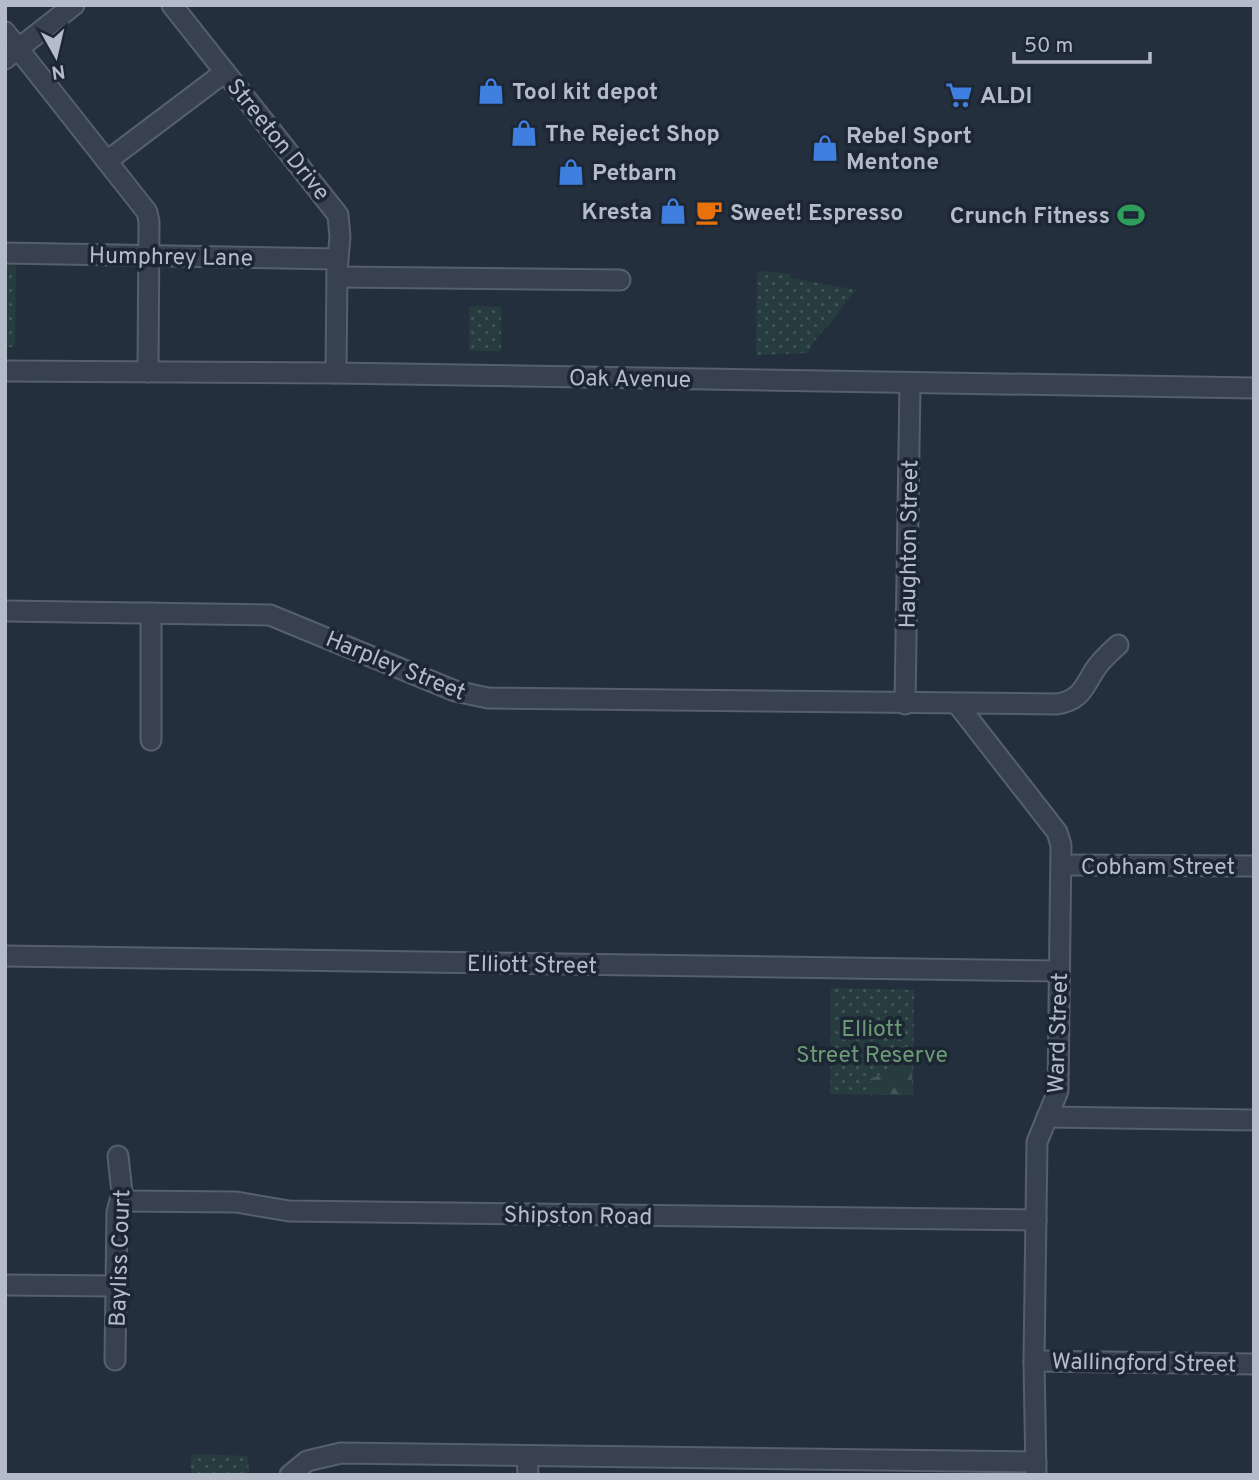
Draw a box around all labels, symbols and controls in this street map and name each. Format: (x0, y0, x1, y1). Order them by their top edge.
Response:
north arrow (21, 21, 91, 91)
scale bar (1014, 21, 1150, 65)
text: 50 m (1024, 33, 1073, 60)
text: N (50, 58, 67, 84)
street label: Streeton Drive (219, 74, 335, 207)
shop icon: Tool kit depot (476, 76, 506, 106)
place label: Tool kit depot (512, 79, 658, 108)
supermarket icon: ALDI (944, 80, 974, 110)
place label: ALDI (980, 83, 1032, 112)
shop icon: The Reject Shop (509, 118, 539, 148)
place label: The Reject Shop (545, 121, 720, 150)
place label: Rebel Sport Mentone (846, 123, 972, 178)
shop icon: Rebel Sport Mentone (810, 133, 840, 163)
shop icon: Petbarn (556, 157, 586, 187)
place label: Petbarn (592, 160, 677, 189)
shop icon: Kresta (658, 196, 688, 226)
cafe icon: Sweet! Espresso (694, 197, 724, 227)
place label: Kresta (581, 199, 652, 228)
place label: Sweet! Espresso (730, 200, 903, 229)
sports icon: Crunch Fitness (1116, 200, 1146, 230)
place label: Crunch Fitness (950, 203, 1110, 232)
street label: Humphrey Lane (89, 243, 253, 274)
street label: Oak Avenue (569, 365, 691, 396)
street label: Haughton Street (895, 459, 926, 629)
street label: Harpley Street (321, 626, 469, 709)
street label: Cobham Street (1081, 854, 1235, 883)
street label: Elliott Street (467, 951, 597, 982)
street label: Ward Street (1043, 972, 1076, 1094)
park label: Elliott Street Reserve (796, 1016, 948, 1071)
street label: Bayliss Court (105, 1189, 138, 1327)
street label: Shipston Road (503, 1202, 653, 1233)
street label: Wallingford Street (1051, 1348, 1237, 1381)

